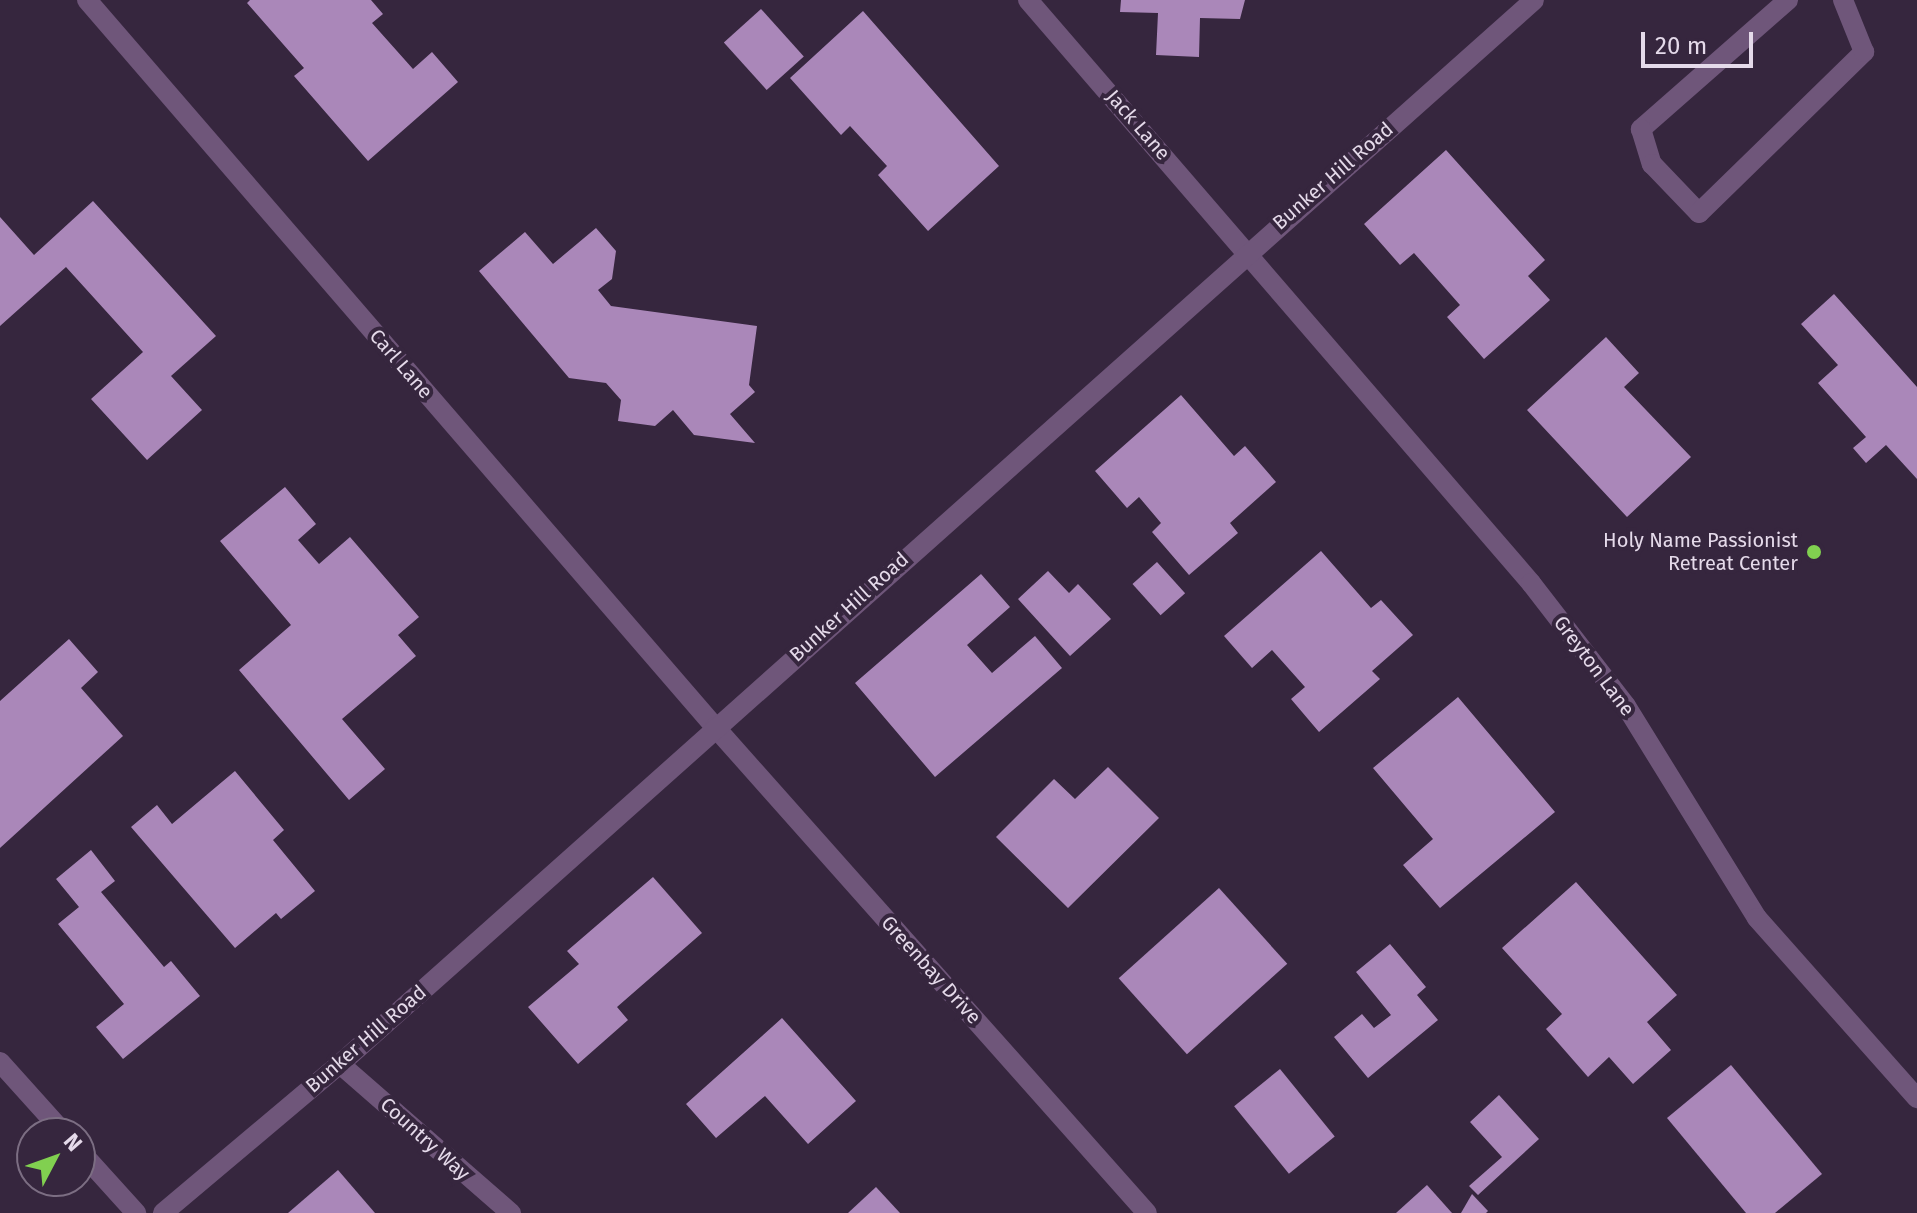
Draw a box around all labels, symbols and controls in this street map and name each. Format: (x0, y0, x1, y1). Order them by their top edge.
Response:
scale bar (1645, 16, 1757, 66)
text: 20 m (1655, 32, 1707, 60)
street label: Jack Lane (1101, 85, 1175, 165)
street label: Bunker Hill Road (1268, 117, 1398, 235)
street label: Carl Lane (364, 324, 438, 404)
place label: Holy Name Passionist Retreat Center (1603, 528, 1798, 575)
marker: Holy Name Passionist Retreat Center (1805, 543, 1823, 561)
street label: Bunker Hill Road (785, 547, 913, 667)
street label: Greyton Lane (1549, 611, 1639, 721)
street label: Greenbay Drive (876, 911, 986, 1029)
street label: Bunker Hill Road (301, 980, 431, 1098)
street label: Country Way (375, 1093, 475, 1185)
north arrow (16, 1117, 96, 1197)
text: N (58, 1128, 88, 1157)

